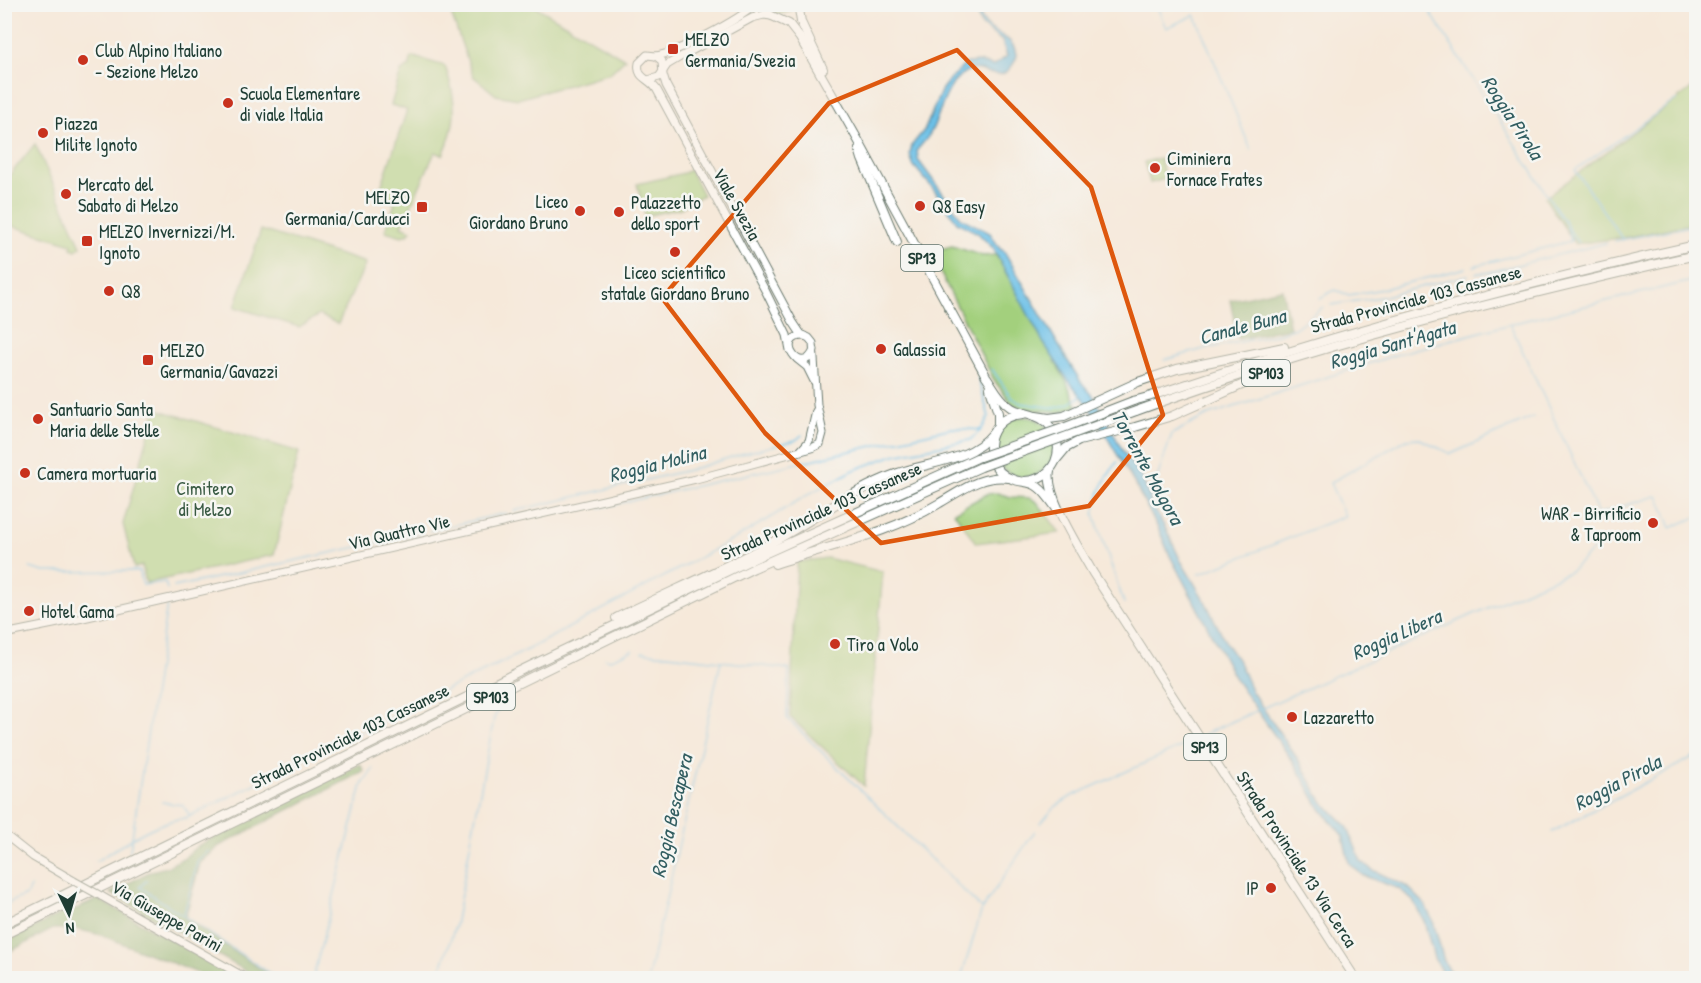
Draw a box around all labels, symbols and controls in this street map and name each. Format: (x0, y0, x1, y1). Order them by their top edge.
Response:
place label: MELZO Germania/Svezia (685, 27, 795, 73)
place label: Club Alpino Italiano - Sezione Melzo (95, 38, 222, 84)
marker: MELZO Germania/Svezia (666, 42, 680, 56)
marker: Club Alpino Italiano - Sezione Melzo (76, 53, 90, 67)
water label: Roggia Pirola (1475, 70, 1551, 166)
place label: Scuola Elementare di viale Italia (240, 81, 360, 127)
marker: Scuola Elementare di viale Italia (221, 96, 235, 110)
place label: Piazza Milite Ignoto (55, 111, 137, 157)
marker: Piazza Milite Ignoto (36, 126, 50, 140)
place label: Ciminiera Fornace Frates (1166, 146, 1263, 192)
marker: Ciminiera Fornace Frates (1148, 161, 1162, 175)
street label: Viale Svezia (707, 164, 767, 244)
place label: Mercato del Sabato di Melzo (78, 172, 178, 218)
place label: MELZO Germania/Carducci (285, 185, 410, 231)
marker: Mercato del Sabato di Melzo (59, 187, 73, 201)
place label: Liceo Giordano Bruno (469, 189, 568, 235)
place label: Palazzetto dello sport (631, 190, 701, 236)
place label: Q8 Easy (932, 194, 986, 219)
marker: Q8 Easy (913, 199, 927, 213)
marker: MELZO Germania/Carducci (415, 200, 429, 214)
marker: Liceo Giordano Bruno (573, 204, 587, 218)
marker: Palazzetto dello sport (612, 205, 626, 219)
place label: MELZO Invernizzi/M. Ignoto (99, 219, 235, 265)
marker: MELZO Invernizzi/M. Ignoto (80, 234, 94, 248)
marker: Liceo scientifico statale Giordano Bruno (668, 245, 682, 259)
road number: SP13 (901, 245, 943, 271)
street label: Strada Provinciale 103 Cassanese (1308, 259, 1524, 339)
place label: Liceo scientifico statale Giordano Bruno (601, 260, 749, 306)
place label: Q8 (121, 279, 141, 304)
marker: Q8 (102, 284, 116, 298)
water label: Canale Buna (1196, 301, 1290, 351)
water label: Roggia Sant'Agata (1326, 313, 1460, 376)
place label: Galassia (893, 337, 946, 362)
place label: MELZO Germania/Gavazzi (160, 338, 278, 384)
marker: Galassia (874, 342, 888, 356)
marker: MELZO Germania/Gavazzi (141, 353, 155, 367)
road number: SP103 (1242, 360, 1290, 386)
place label: Santuario Santa Maria delle Stelle (50, 397, 160, 443)
water label: Torrente Molgora (1105, 405, 1192, 531)
marker: Santuario Santa Maria delle Stelle (31, 412, 45, 426)
water label: Roggia Molina (606, 437, 710, 489)
street label: Strada Provinciale 103 Cassanese (717, 455, 925, 567)
place label: Camera mortuaria (37, 461, 156, 486)
marker: Camera mortuaria (18, 466, 32, 480)
park label: Cimitero di Melzo (176, 476, 234, 522)
place label: WAR - Birrificio & Taproom (1541, 501, 1641, 547)
street label: Via Quattro Vie (346, 508, 452, 556)
marker: WAR - Birrificio & Taproom (1646, 516, 1660, 530)
place label: Hotel Gama (41, 599, 114, 624)
water label: Roggia Libera (1347, 601, 1447, 667)
marker: Hotel Gama (22, 604, 36, 618)
place label: Tiro a Volo (847, 632, 918, 657)
marker: Tiro a Volo (828, 637, 842, 651)
street label: Strada Provinciale 103 Cassanese (247, 677, 453, 795)
road number: SP103 (467, 684, 515, 710)
place label: Lazzaretto (1304, 705, 1374, 730)
marker: Lazzaretto (1285, 710, 1299, 724)
road number: SP13 (1184, 734, 1226, 760)
water label: Roggia Pirola (1569, 747, 1668, 817)
water label: Roggia Bescapera (644, 750, 700, 880)
street label: Strada Provinciale 13 Via Cerca (1231, 766, 1363, 952)
street label: Via Giuseppe Parini (107, 874, 227, 958)
place label: IP (1246, 876, 1259, 901)
marker: IP (1264, 881, 1278, 895)
north arrow (39, 884, 99, 944)
text: N (65, 918, 76, 940)

